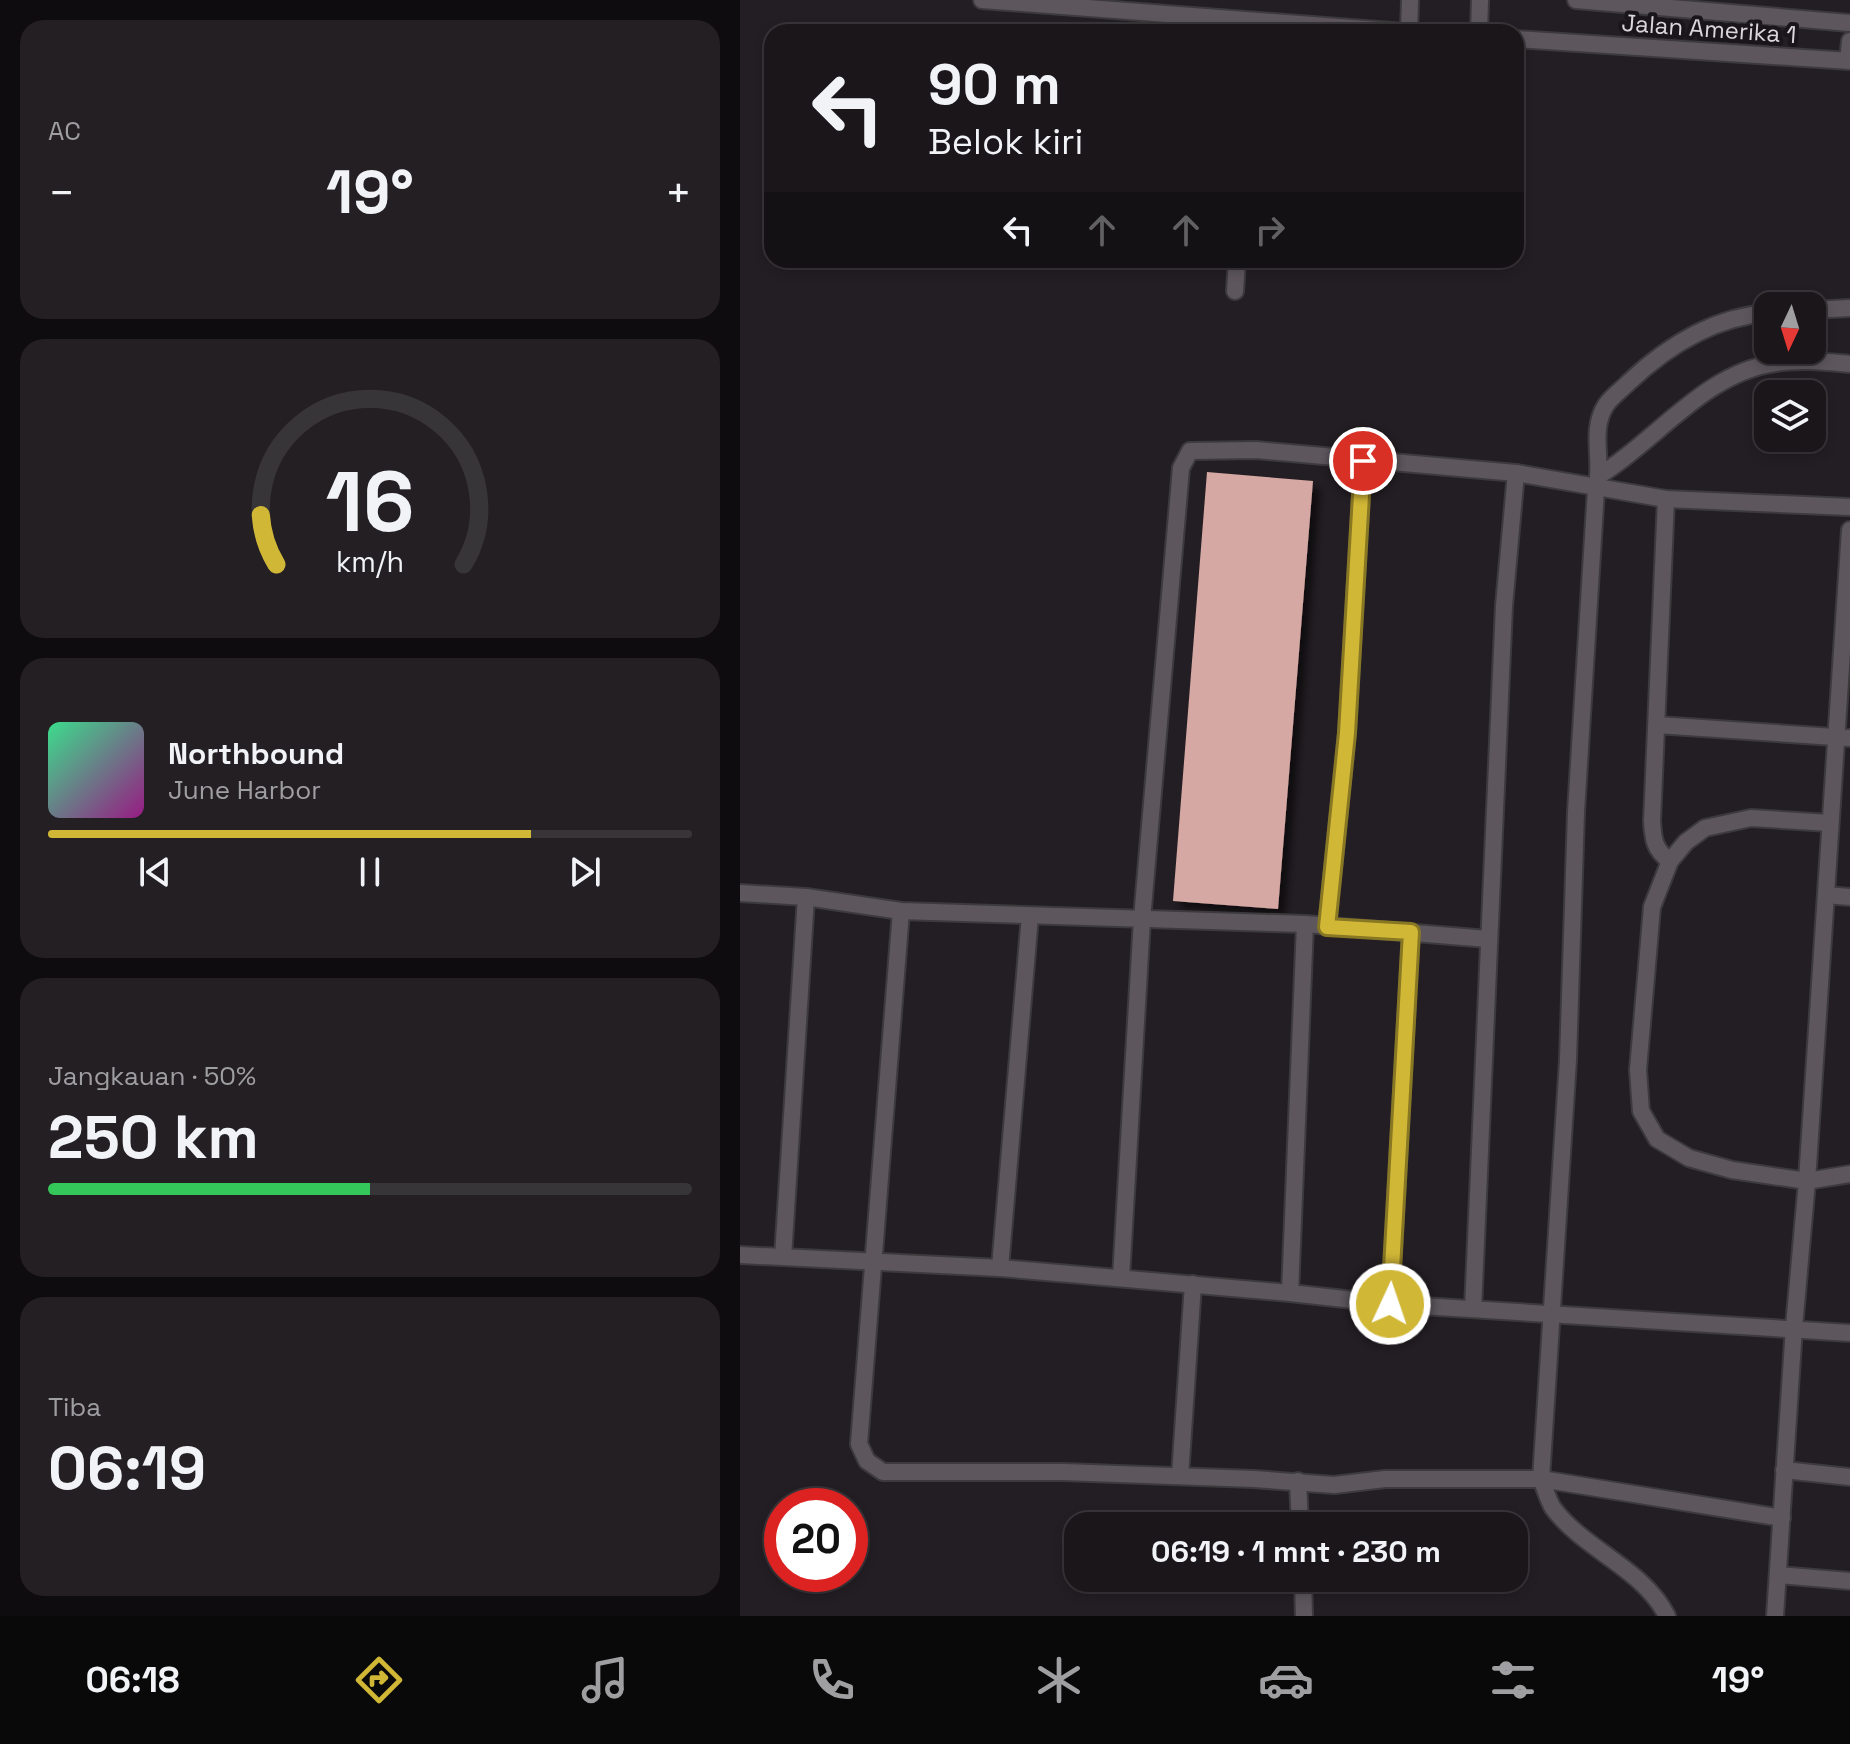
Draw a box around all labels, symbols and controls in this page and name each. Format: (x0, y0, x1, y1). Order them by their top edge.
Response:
street label: Jalan Amerika 1 (1621, 7, 1798, 50)
text: 90 m (928, 49, 1061, 120)
icon: left (796, 56, 900, 160)
text: AC (48, 114, 81, 148)
text: Belok kiri (928, 119, 1083, 165)
text: 19° (326, 154, 414, 231)
text: − (48, 165, 75, 221)
text: + (665, 165, 692, 221)
icon: left (996, 208, 1040, 252)
icon: ahead (1080, 208, 1124, 252)
icon: ahead (1164, 208, 1208, 252)
icon: right (1248, 208, 1292, 252)
north arrow (1754, 292, 1826, 364)
map controls (1754, 292, 1826, 452)
button: layers (1754, 380, 1826, 452)
pin (1329, 427, 1397, 495)
icon: arrive (1341, 439, 1385, 483)
text: 16 (325, 448, 415, 554)
text: km/h (336, 544, 404, 580)
text: Northbound (168, 734, 344, 773)
text: June Harbor (168, 773, 321, 807)
icon: previous (133, 850, 177, 894)
icon: pause (348, 850, 392, 894)
icon: next (563, 850, 607, 894)
text: Jangkauan · 50% (48, 1059, 256, 1093)
text: 250 km (48, 1099, 259, 1176)
position arrow (1348, 1262, 1432, 1346)
text: Tiba (48, 1390, 101, 1424)
text: 06:19 (48, 1430, 206, 1507)
speed limit sign: 20 (764, 1488, 868, 1592)
text: 06:19 · 1 mnt · 230 m (1151, 1532, 1441, 1571)
icon: directions (351, 1652, 407, 1708)
icon: music (577, 1652, 633, 1708)
icon: phone (804, 1652, 860, 1708)
icon: climate (1031, 1652, 1087, 1708)
icon: car (1258, 1652, 1314, 1708)
icon: filters (1485, 1652, 1541, 1708)
text: 06:18 (85, 1657, 180, 1703)
text: 19° (1712, 1657, 1764, 1703)

